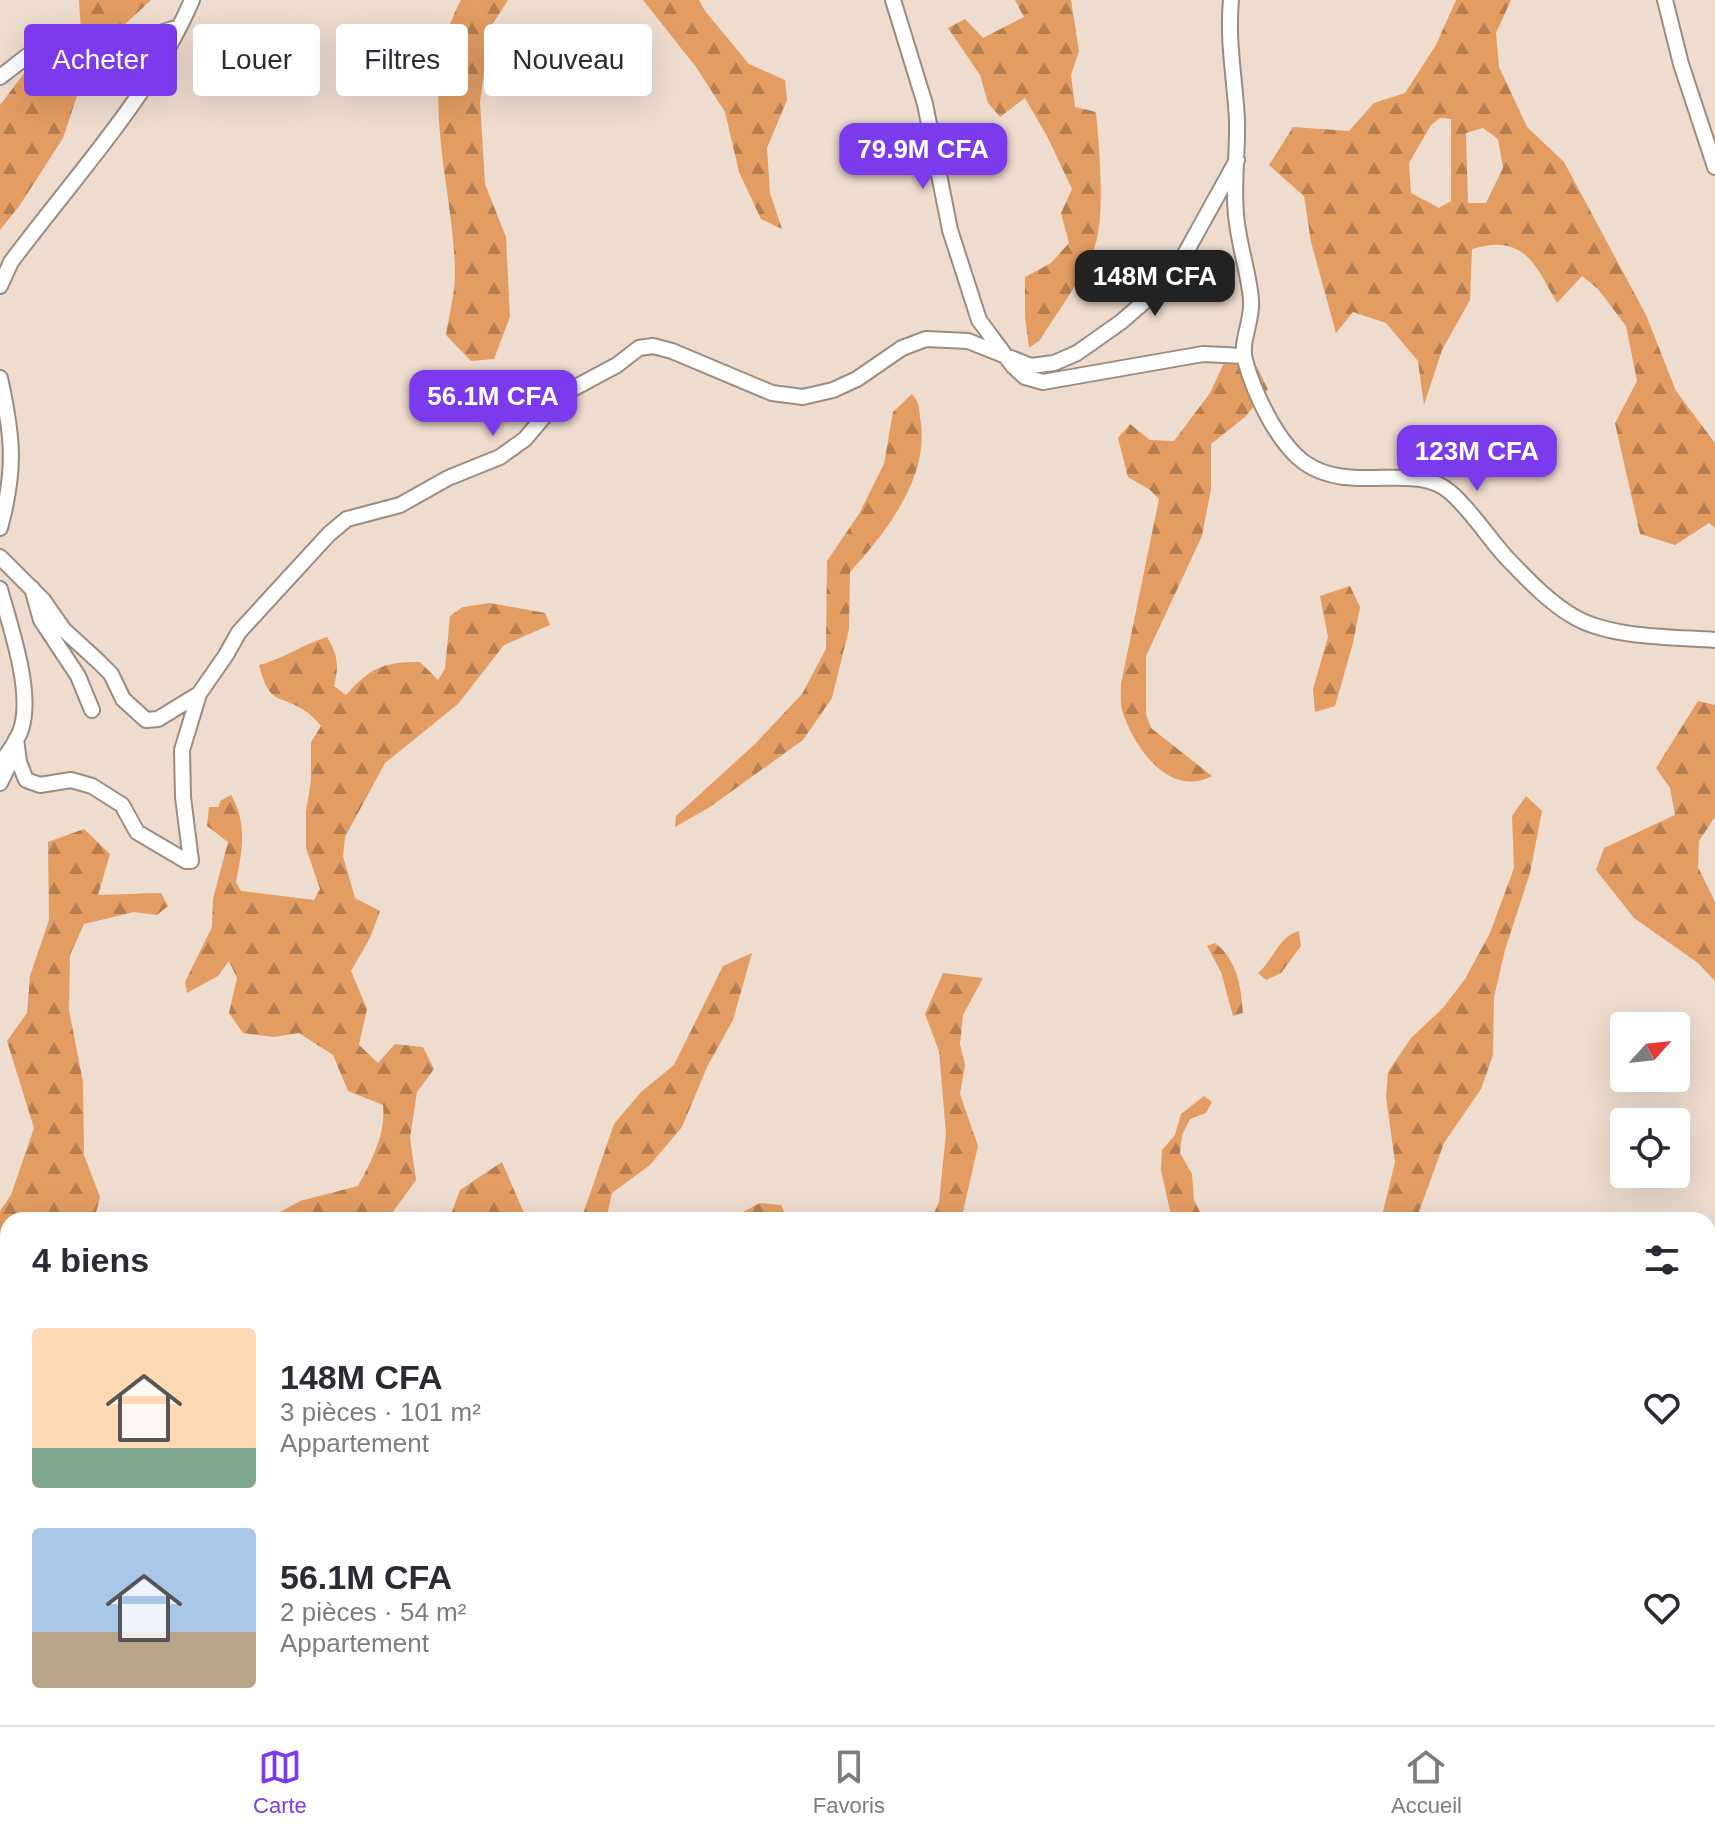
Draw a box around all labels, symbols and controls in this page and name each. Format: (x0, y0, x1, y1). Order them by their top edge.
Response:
chip: Acheter (24, 24, 177, 96)
chip: Louer (193, 24, 320, 96)
chip: Filtres (336, 24, 468, 96)
chip: Nouveau (484, 24, 652, 96)
pin: 79.9M CFA (831, 123, 1015, 191)
text: 79.9M CFA (857, 134, 989, 164)
pin: 148M CFA (1072, 250, 1238, 318)
text: 148M CFA (1093, 261, 1217, 291)
pin: 56.1M CFA (401, 370, 585, 438)
text: 56.1M CFA (427, 381, 559, 411)
pin: 123M CFA (1394, 425, 1560, 493)
text: 123M CFA (1415, 436, 1539, 466)
north arrow (1610, 1012, 1690, 1092)
map controls (1610, 1012, 1690, 1188)
button: locate (1610, 1108, 1690, 1188)
icon: filters (1640, 1238, 1684, 1282)
text: 4 biens (32, 1241, 149, 1279)
text: 148M CFA (280, 1358, 443, 1396)
icon: home (96, 1360, 192, 1456)
icon: heart (1640, 1386, 1684, 1430)
text: 3 pièces · 101 m² (280, 1397, 481, 1427)
text: Appartement (280, 1428, 429, 1458)
text: 56.1M CFA (280, 1558, 452, 1596)
icon: home (96, 1560, 192, 1656)
icon: heart (1640, 1586, 1684, 1630)
text: 2 pièces · 54 m² (280, 1597, 466, 1627)
text: Appartement (280, 1628, 429, 1658)
tab: Carte (253, 1745, 307, 1819)
tab: Favoris (813, 1745, 885, 1819)
tab: Accueil (1391, 1745, 1462, 1819)

